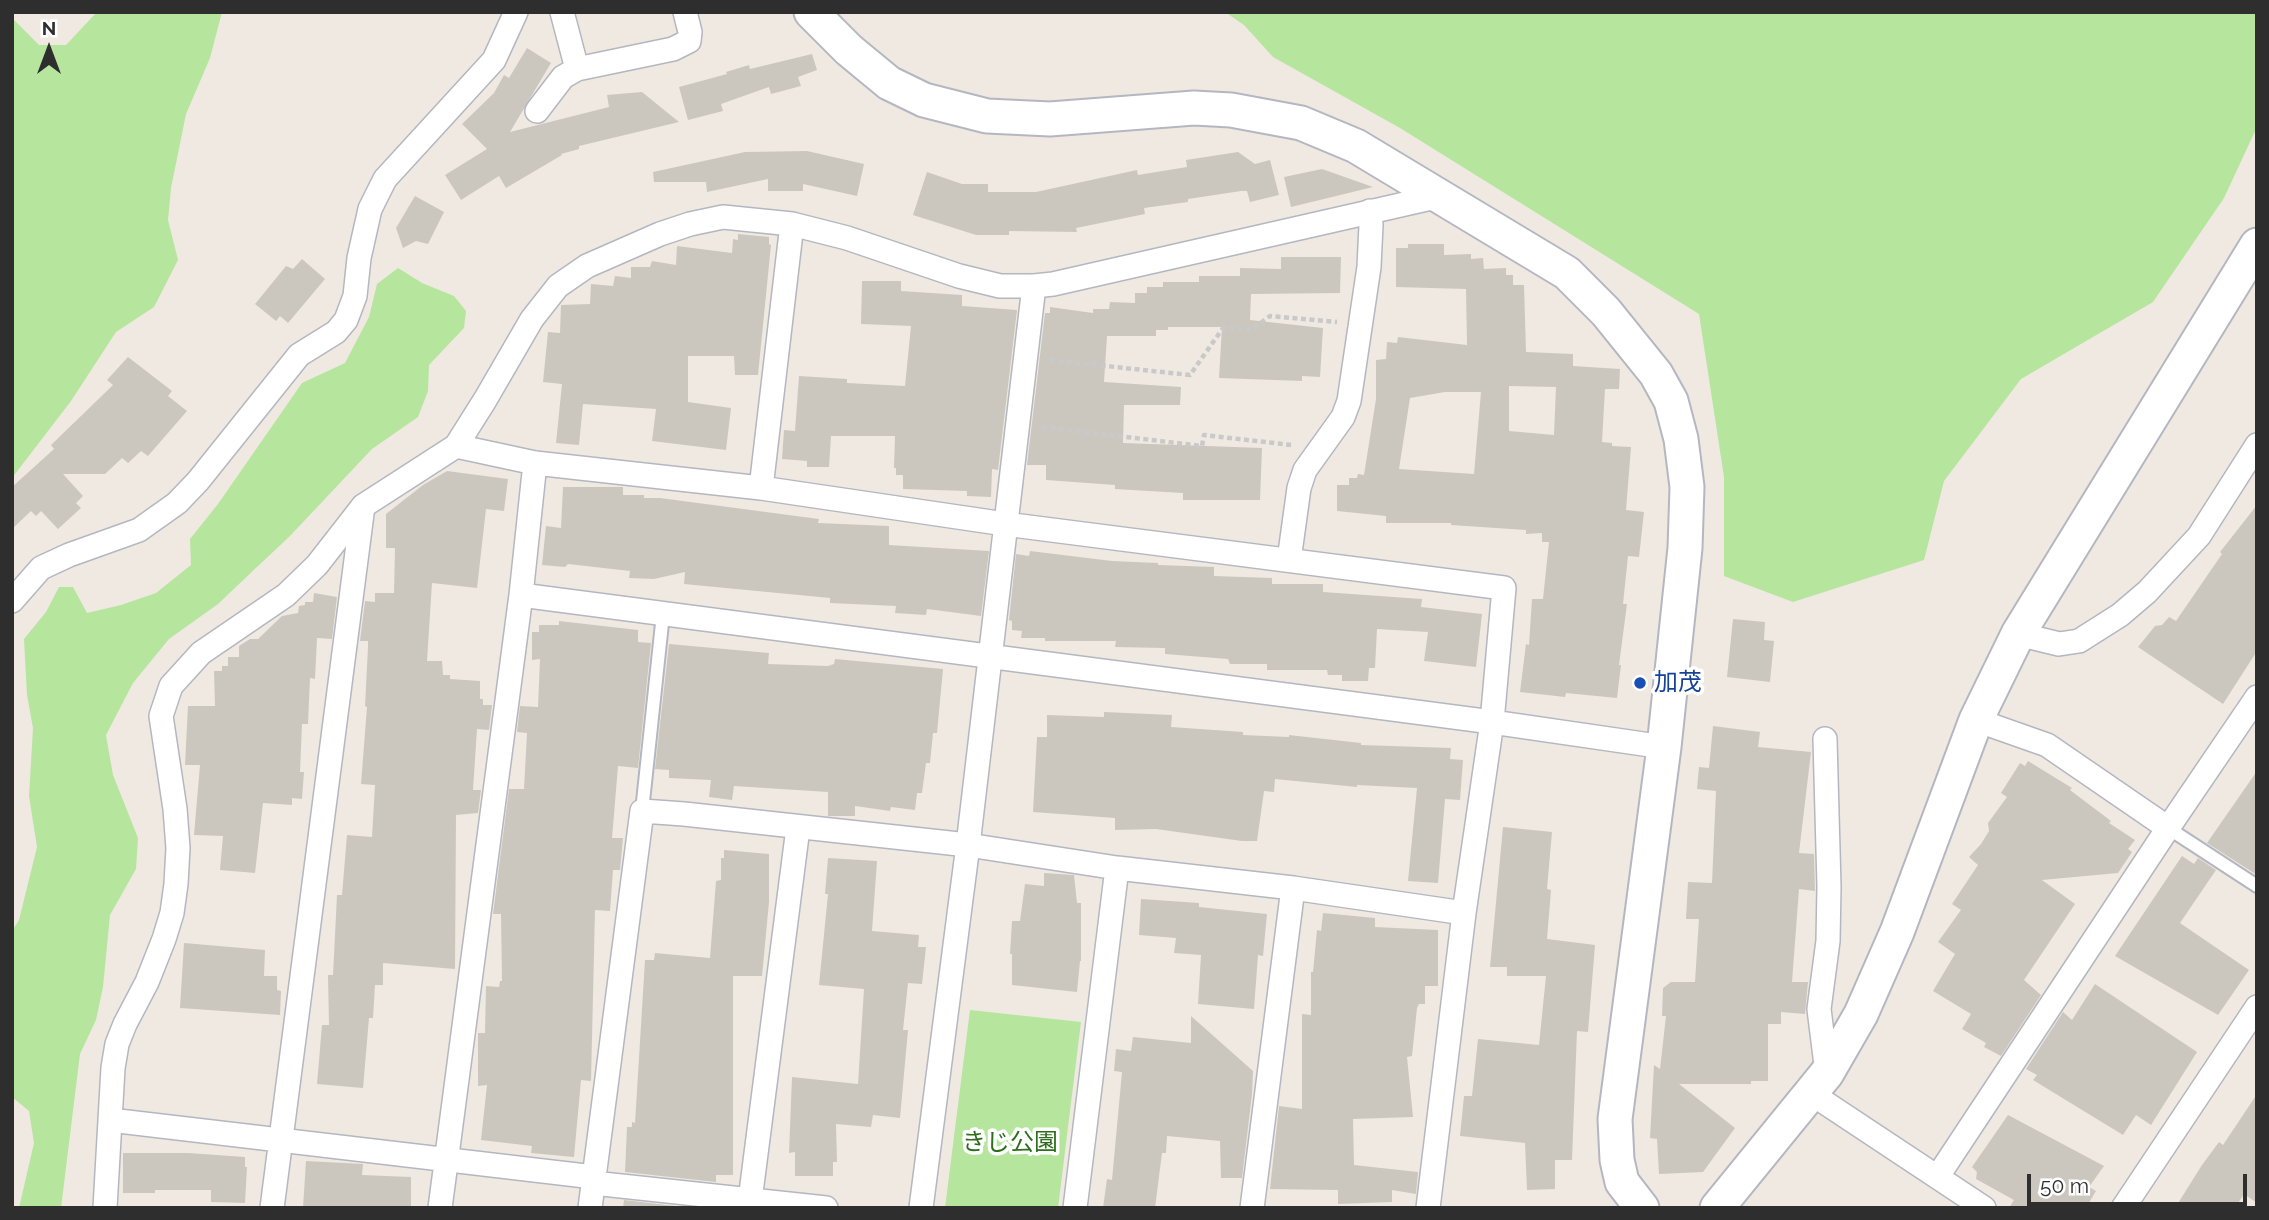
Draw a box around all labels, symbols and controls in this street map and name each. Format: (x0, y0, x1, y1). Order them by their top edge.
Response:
north arrow (14, 14, 84, 84)
text: N (42, 17, 56, 39)
place label: 加茂 (1654, 669, 1702, 697)
marker: 加茂 (1632, 675, 1648, 691)
park label: きじ公園 (962, 1129, 1058, 1157)
scale bar (2031, 1160, 2252, 1204)
text: 50 m (2040, 1173, 2089, 1198)

